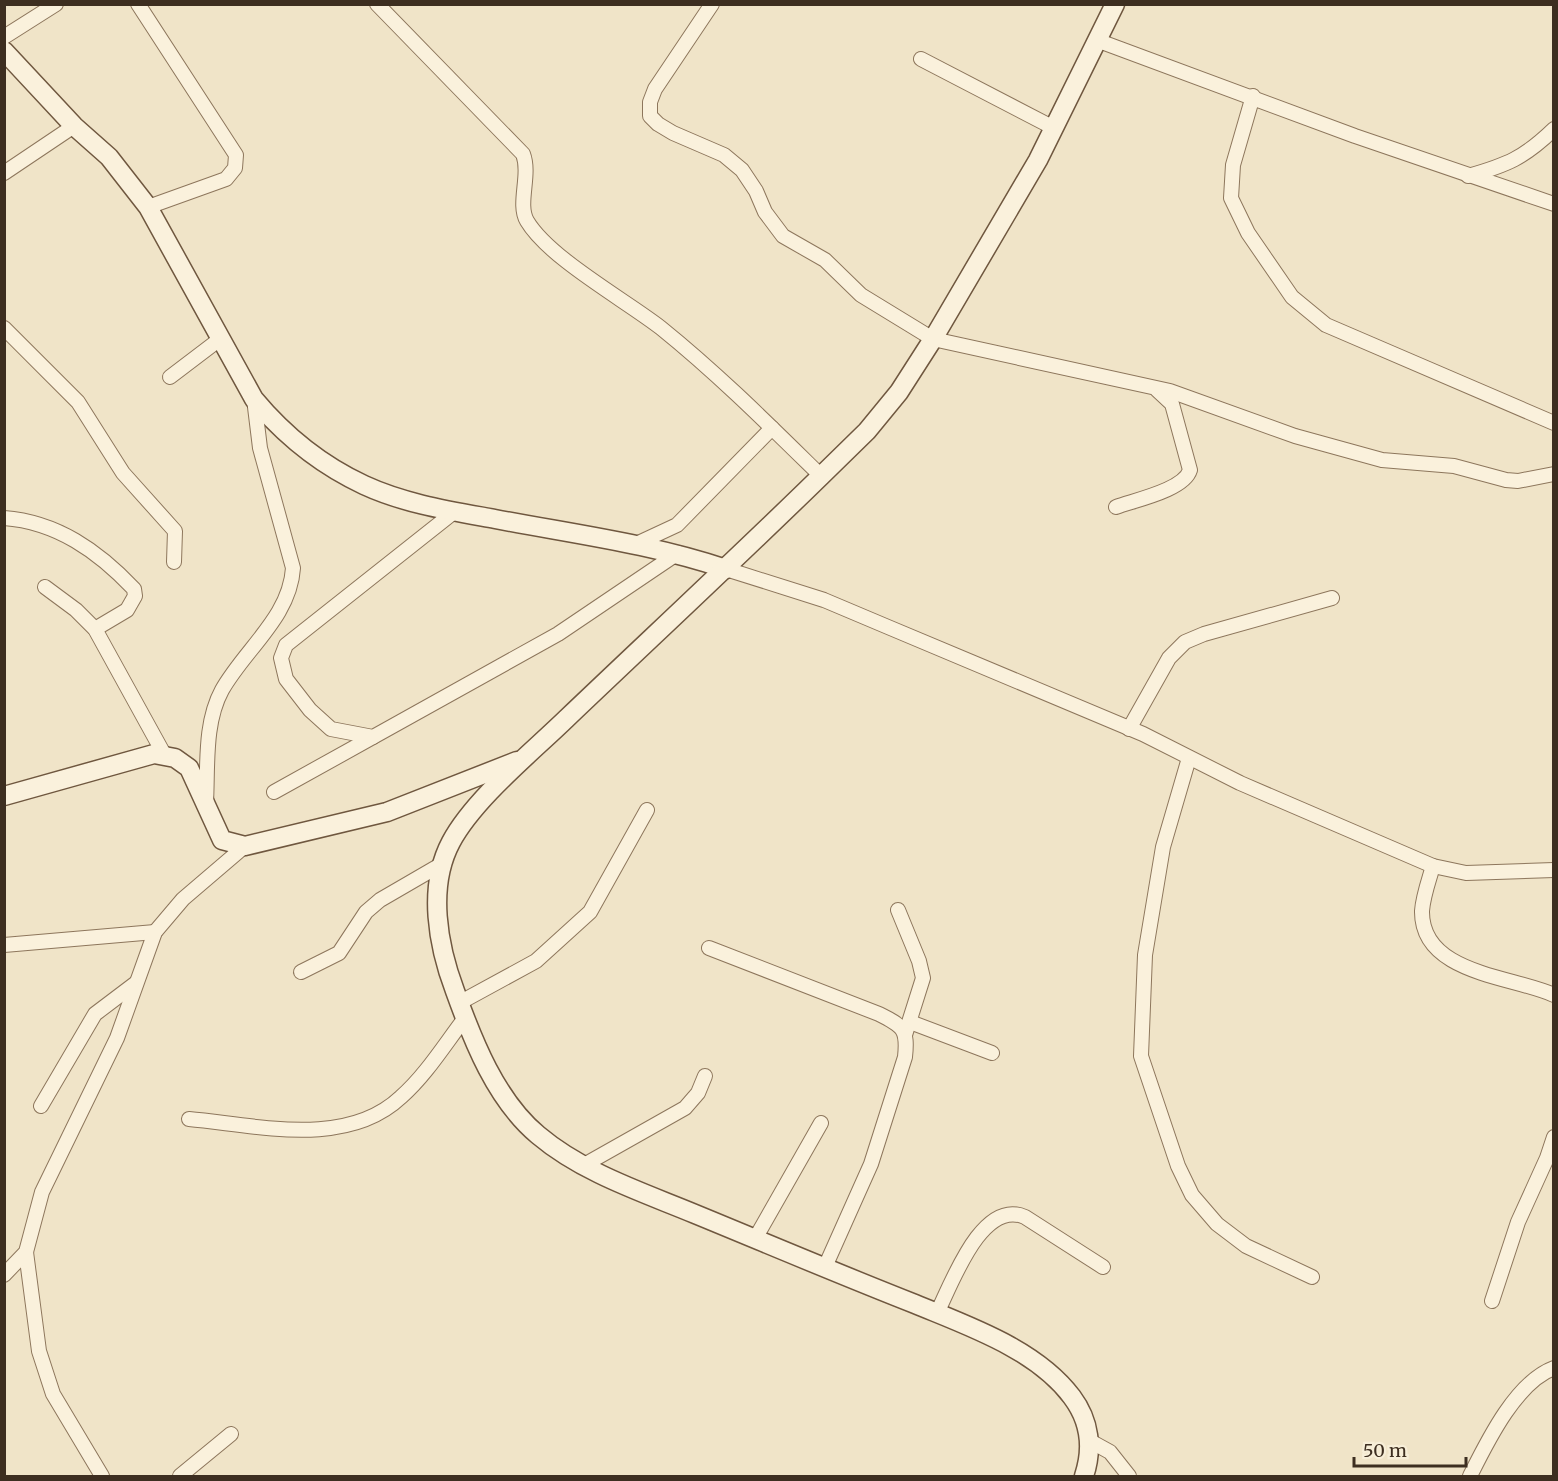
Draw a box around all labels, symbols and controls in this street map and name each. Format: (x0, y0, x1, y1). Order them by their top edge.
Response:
scale bar (1354, 1430, 1466, 1468)
text: 50 m (1363, 1439, 1407, 1462)

